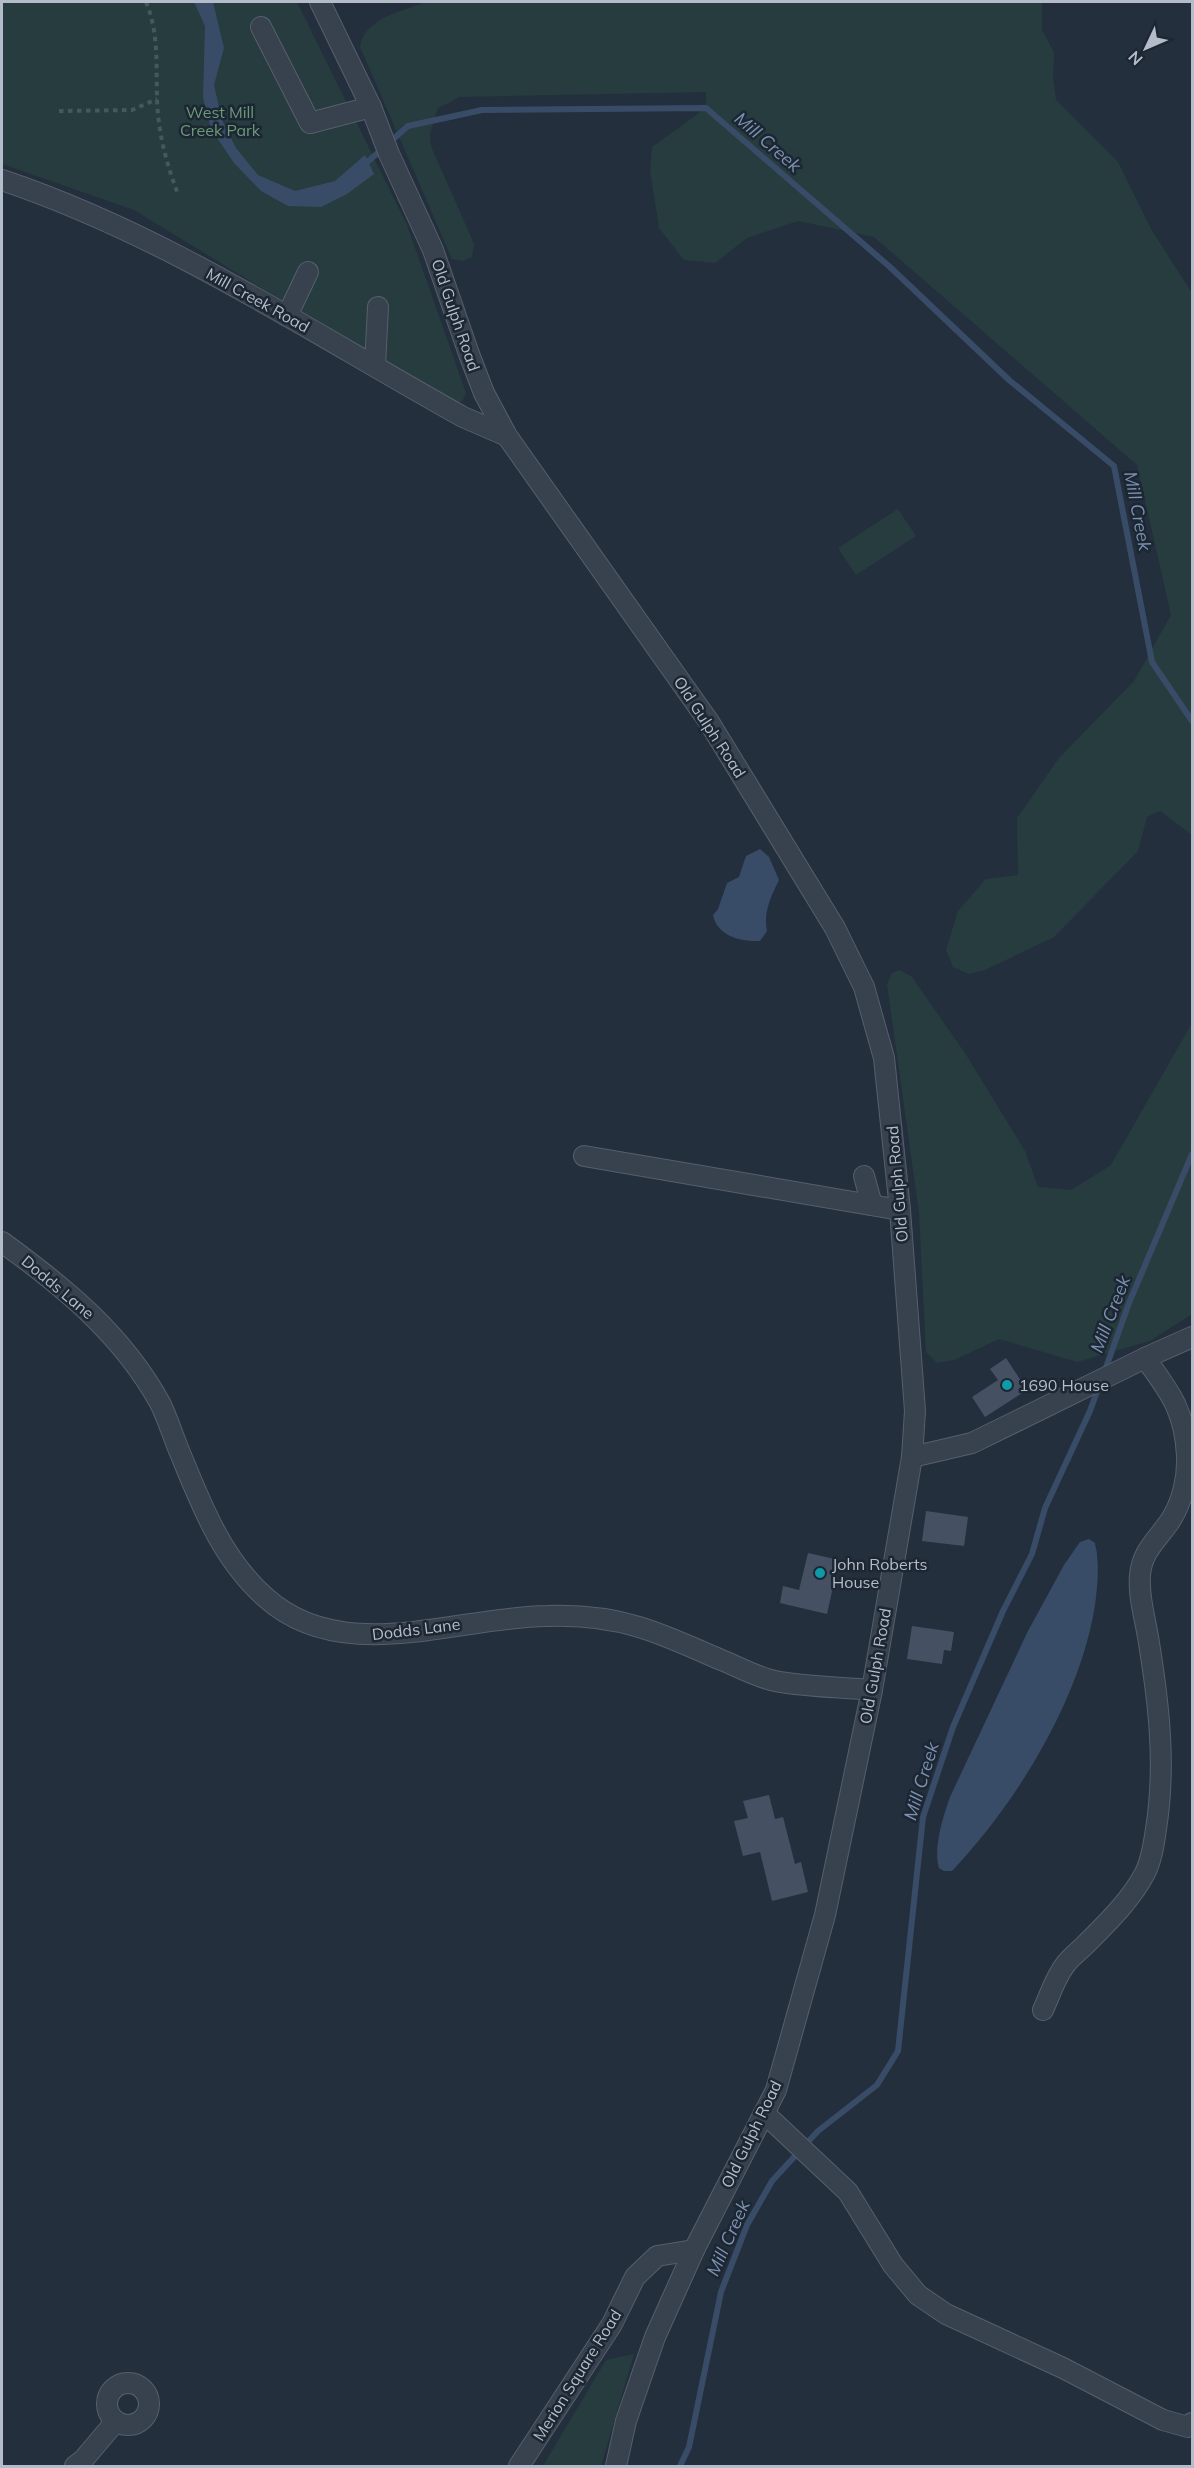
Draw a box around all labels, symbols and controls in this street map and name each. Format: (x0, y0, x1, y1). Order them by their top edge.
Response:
north arrow (1116, 18, 1176, 78)
text: N (1124, 47, 1147, 70)
park label: West Mill Creek Park (180, 102, 261, 140)
water label: Mill Creek (730, 107, 807, 178)
street label: Old Gulph Road (427, 256, 485, 374)
street label: Mill Creek Road (203, 263, 313, 337)
water label: Mill Creek (1119, 469, 1157, 553)
street label: Old Gulph Road (670, 672, 750, 782)
street label: Old Gulph Road (882, 1125, 912, 1243)
street label: Dodds Lane (18, 1251, 98, 1323)
water label: Mill Creek (1085, 1272, 1135, 1356)
place label: 1690 House (1019, 1375, 1109, 1395)
marker: 1690 House (1000, 1378, 1014, 1392)
place label: John Roberts House (832, 1554, 927, 1592)
marker: John Roberts House (813, 1566, 827, 1580)
street label: Old Gulph Road (855, 1607, 895, 1725)
street label: Dodds Lane (371, 1614, 461, 1644)
water label: Mill Creek (898, 1738, 944, 1823)
street label: Old Gulph Road (716, 2077, 786, 2191)
water label: Mill Creek (701, 2196, 755, 2279)
street label: Merion Square Road (529, 2306, 625, 2444)

